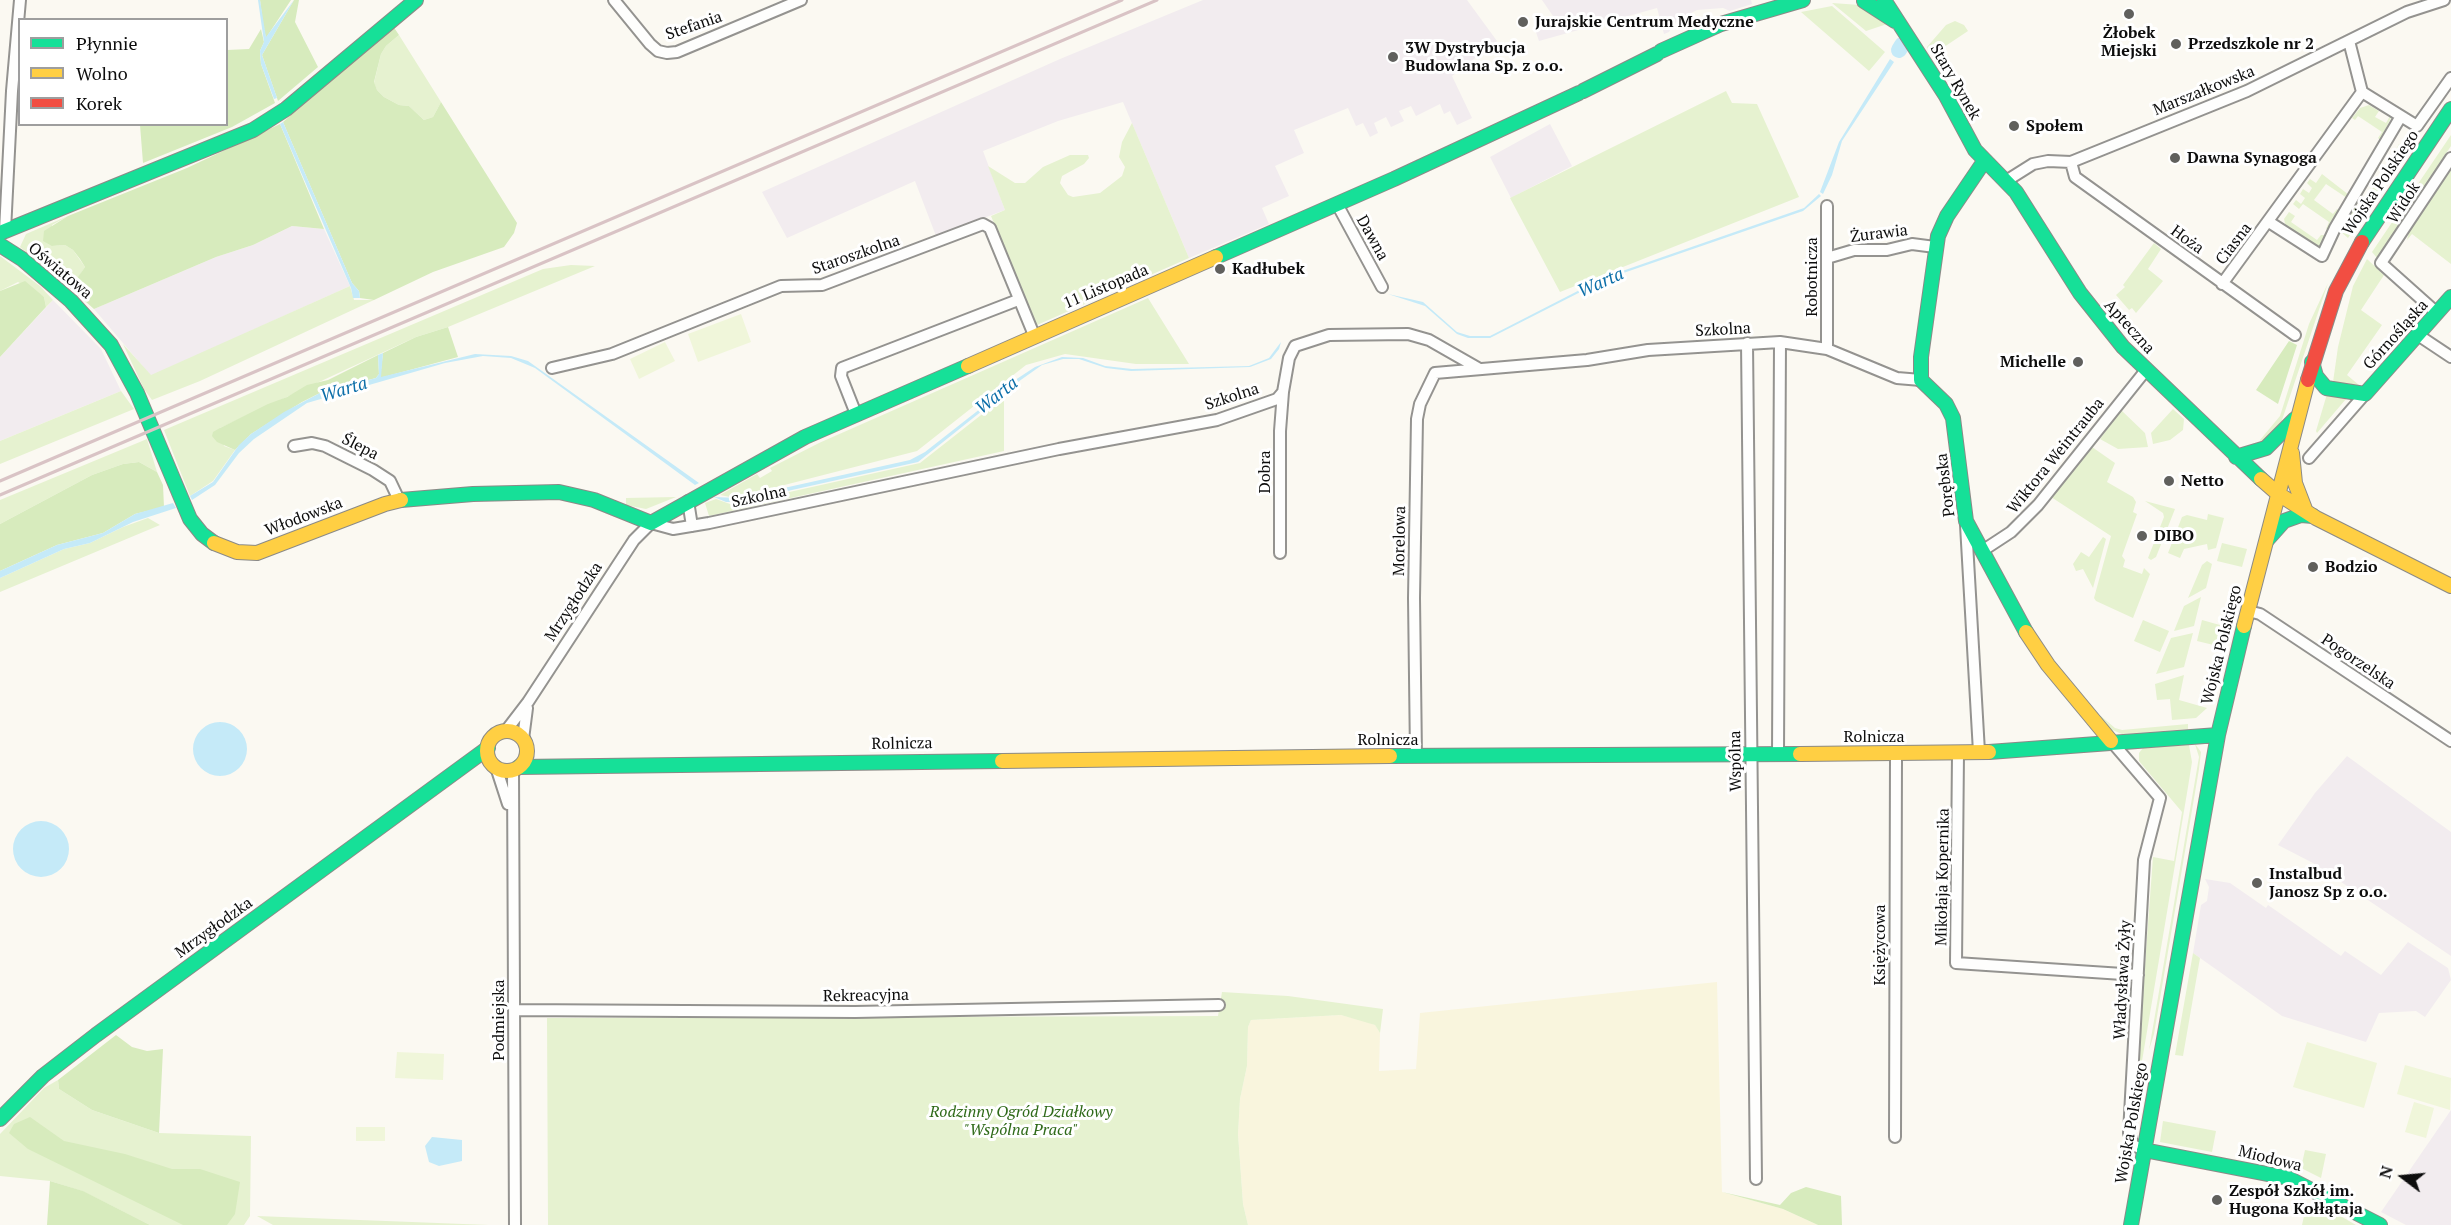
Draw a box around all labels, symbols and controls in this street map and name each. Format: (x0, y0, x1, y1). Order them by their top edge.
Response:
street label: Stefania (663, 7, 725, 45)
marker: Żłobek Miejski (2122, 7, 2136, 21)
place label: Jurajskie Centrum Medyczne (1535, 12, 1754, 32)
marker: Jurajskie Centrum Medyczne (1516, 15, 1530, 29)
legend (18, 18, 228, 126)
place label: Żłobek Miejski (2101, 23, 2157, 61)
text: Płynnie (76, 31, 138, 55)
place label: Przedszkole nr 2 (2188, 34, 2314, 54)
marker: Przedszkole nr 2 (2169, 37, 2183, 51)
place label: 3W Dystrybucja Budowlana Sp. z o.o. (1405, 38, 1563, 76)
street label: Stary Rynek (1926, 41, 1984, 123)
marker: 3W Dystrybucja Budowlana Sp. z o.o. (1386, 50, 1400, 64)
text: Wolno (76, 61, 128, 85)
street label: Marszałkowska (2150, 62, 2258, 120)
text: Korek (76, 91, 122, 115)
place label: Społem (2026, 116, 2083, 136)
marker: Społem (2007, 119, 2021, 133)
street label: Wojska Polskiego (2339, 127, 2423, 239)
place label: Dawna Synagoga (2187, 148, 2317, 168)
marker: Dawna Synagoga (2168, 151, 2182, 165)
street label: Widok (2383, 179, 2425, 227)
street label: Dawna (1352, 212, 1392, 264)
street label: Ciasna (2212, 219, 2256, 269)
street label: Żurawia (1849, 221, 1909, 247)
street label: Hoża (2167, 222, 2207, 258)
street label: Staroszkolna (810, 231, 902, 279)
street label: Robotnicza (1802, 237, 1822, 317)
street label: Oświatowa (24, 239, 96, 303)
place label: Kadłubek (1232, 259, 1305, 279)
street label: 11 Listopada (1061, 261, 1151, 313)
marker: Kadłubek (1213, 262, 1227, 276)
water label: Warta (1575, 263, 1627, 303)
street label: Apteczna (2100, 296, 2158, 358)
street label: Górnośląska (2360, 296, 2432, 374)
street label: Szkolna (1695, 319, 1751, 341)
place label: Michelle (2000, 352, 2066, 372)
marker: Michelle (2071, 355, 2085, 369)
water label: Warta (318, 373, 370, 407)
water label: Warta (971, 373, 1023, 419)
street label: Szkolna (1203, 379, 1261, 415)
street label: Wiktora Weintrauba (2003, 394, 2109, 518)
street label: Ślepa (338, 430, 382, 464)
street label: Dobra (1255, 450, 1275, 494)
street label: Porębska (1933, 452, 1959, 518)
place label: Netto (2181, 471, 2224, 491)
marker: Netto (2162, 474, 2176, 488)
street label: Szkolna (730, 482, 788, 512)
street label: Włodowska (263, 493, 345, 541)
street label: Morelowa (1390, 506, 1410, 576)
place label: DIBO (2154, 526, 2194, 546)
marker: DIBO (2135, 529, 2149, 543)
place label: Bodzio (2325, 557, 2378, 577)
street label: Mrzygłodzka (541, 559, 607, 645)
marker: Bodzio (2306, 560, 2320, 574)
street label: Wojska Polskiego (2198, 583, 2246, 707)
street label: Pogorzelska (2317, 630, 2399, 694)
street label: Rolnicza (1844, 727, 1904, 747)
street label: Rolnicza (1358, 730, 1418, 750)
street label: Wspólna (1726, 730, 1746, 792)
street label: Rolnicza (871, 734, 933, 754)
street label: Mikołaja Kopernika (1932, 808, 1954, 946)
place label: Instalbud Janosz Sp z o.o. (2269, 864, 2387, 902)
marker: Instalbud Janosz Sp z o.o. (2250, 876, 2264, 890)
street label: Mrzygłodzka (172, 894, 256, 962)
street label: Księżycowa (1870, 905, 1890, 985)
street label: Władysława Żyły (2110, 920, 2136, 1040)
street label: Podmiejska (489, 979, 509, 1061)
street label: Rekreacyjna (823, 986, 909, 1006)
street label: Wojska Polskiego (2112, 1061, 2152, 1185)
park label: Rodzinny Ogród Działkowy "Wspólna Praca" (930, 1102, 1112, 1140)
street label: Miodowa (2236, 1142, 2304, 1176)
north arrow (2373, 1147, 2433, 1207)
text: N (2373, 1163, 2398, 1181)
place label: Zespół Szkół im. Hugona Kołłątaja (2229, 1181, 2363, 1219)
marker: Zespół Szkół im. Hugona Kołłątaja (2210, 1193, 2224, 1207)

